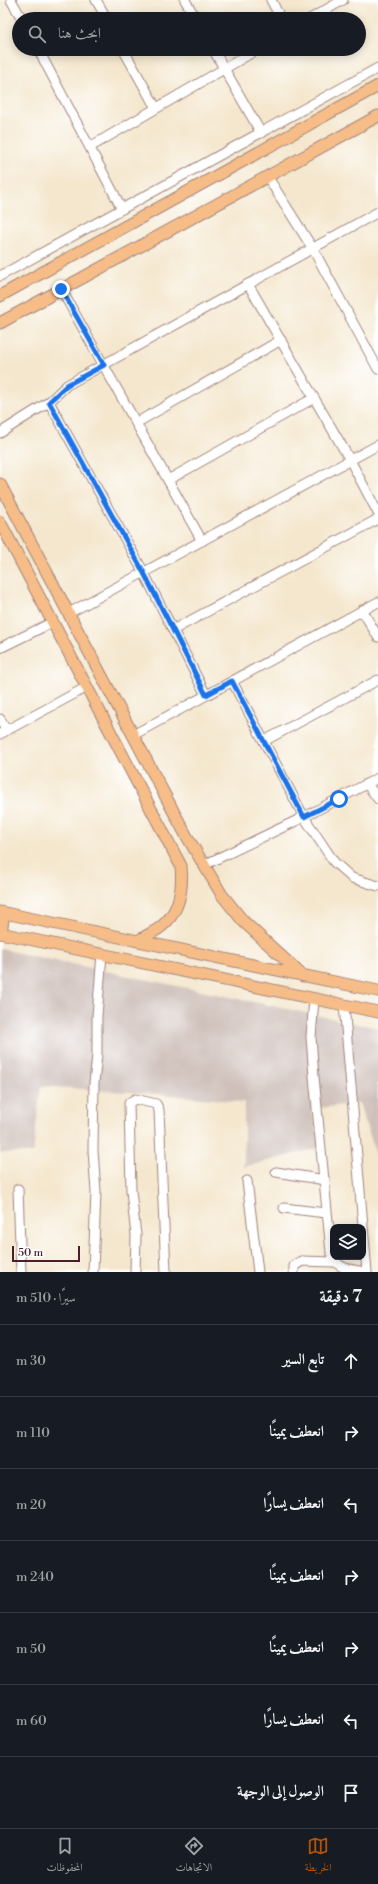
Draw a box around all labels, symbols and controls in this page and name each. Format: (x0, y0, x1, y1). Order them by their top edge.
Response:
search box (12, 12, 366, 56)
icon: search (26, 23, 48, 45)
text: ابحث هنا (58, 24, 101, 43)
route end (52, 280, 70, 298)
route start (330, 790, 348, 808)
map controls (330, 1224, 366, 1260)
button: layers (330, 1224, 366, 1260)
scale bar (12, 1244, 80, 1263)
text: 50 m (18, 1246, 43, 1260)
text: 7 دقيقة (320, 1286, 362, 1308)
text: سيرًا · 510 m (16, 1290, 76, 1306)
text: تابع السير (282, 1350, 324, 1369)
icon: ahead (340, 1350, 362, 1372)
text: 30 m (16, 1353, 46, 1369)
text: انعطف يمينًا (269, 1422, 324, 1441)
icon: right (340, 1422, 362, 1444)
text: 110 m (16, 1425, 50, 1441)
text: انعطف يسارًا (263, 1494, 324, 1513)
icon: left (340, 1494, 362, 1516)
text: 20 m (16, 1497, 46, 1513)
text: انعطف يمينًا (269, 1566, 324, 1585)
icon: right (340, 1566, 362, 1588)
text: 240 m (16, 1569, 54, 1585)
text: انعطف يمينًا (269, 1638, 324, 1657)
icon: right (340, 1638, 362, 1660)
text: 50 m (16, 1641, 46, 1657)
text: انعطف يسارًا (263, 1710, 324, 1729)
icon: left (340, 1710, 362, 1732)
text: 60 m (16, 1713, 47, 1729)
text: الوصول إلى الوجهة (237, 1782, 324, 1801)
icon: arrive (340, 1782, 362, 1804)
tab: المحفوظات (46, 1835, 83, 1878)
tab: الاتجاهات (175, 1835, 212, 1878)
tab: الخريطة (305, 1835, 332, 1878)

